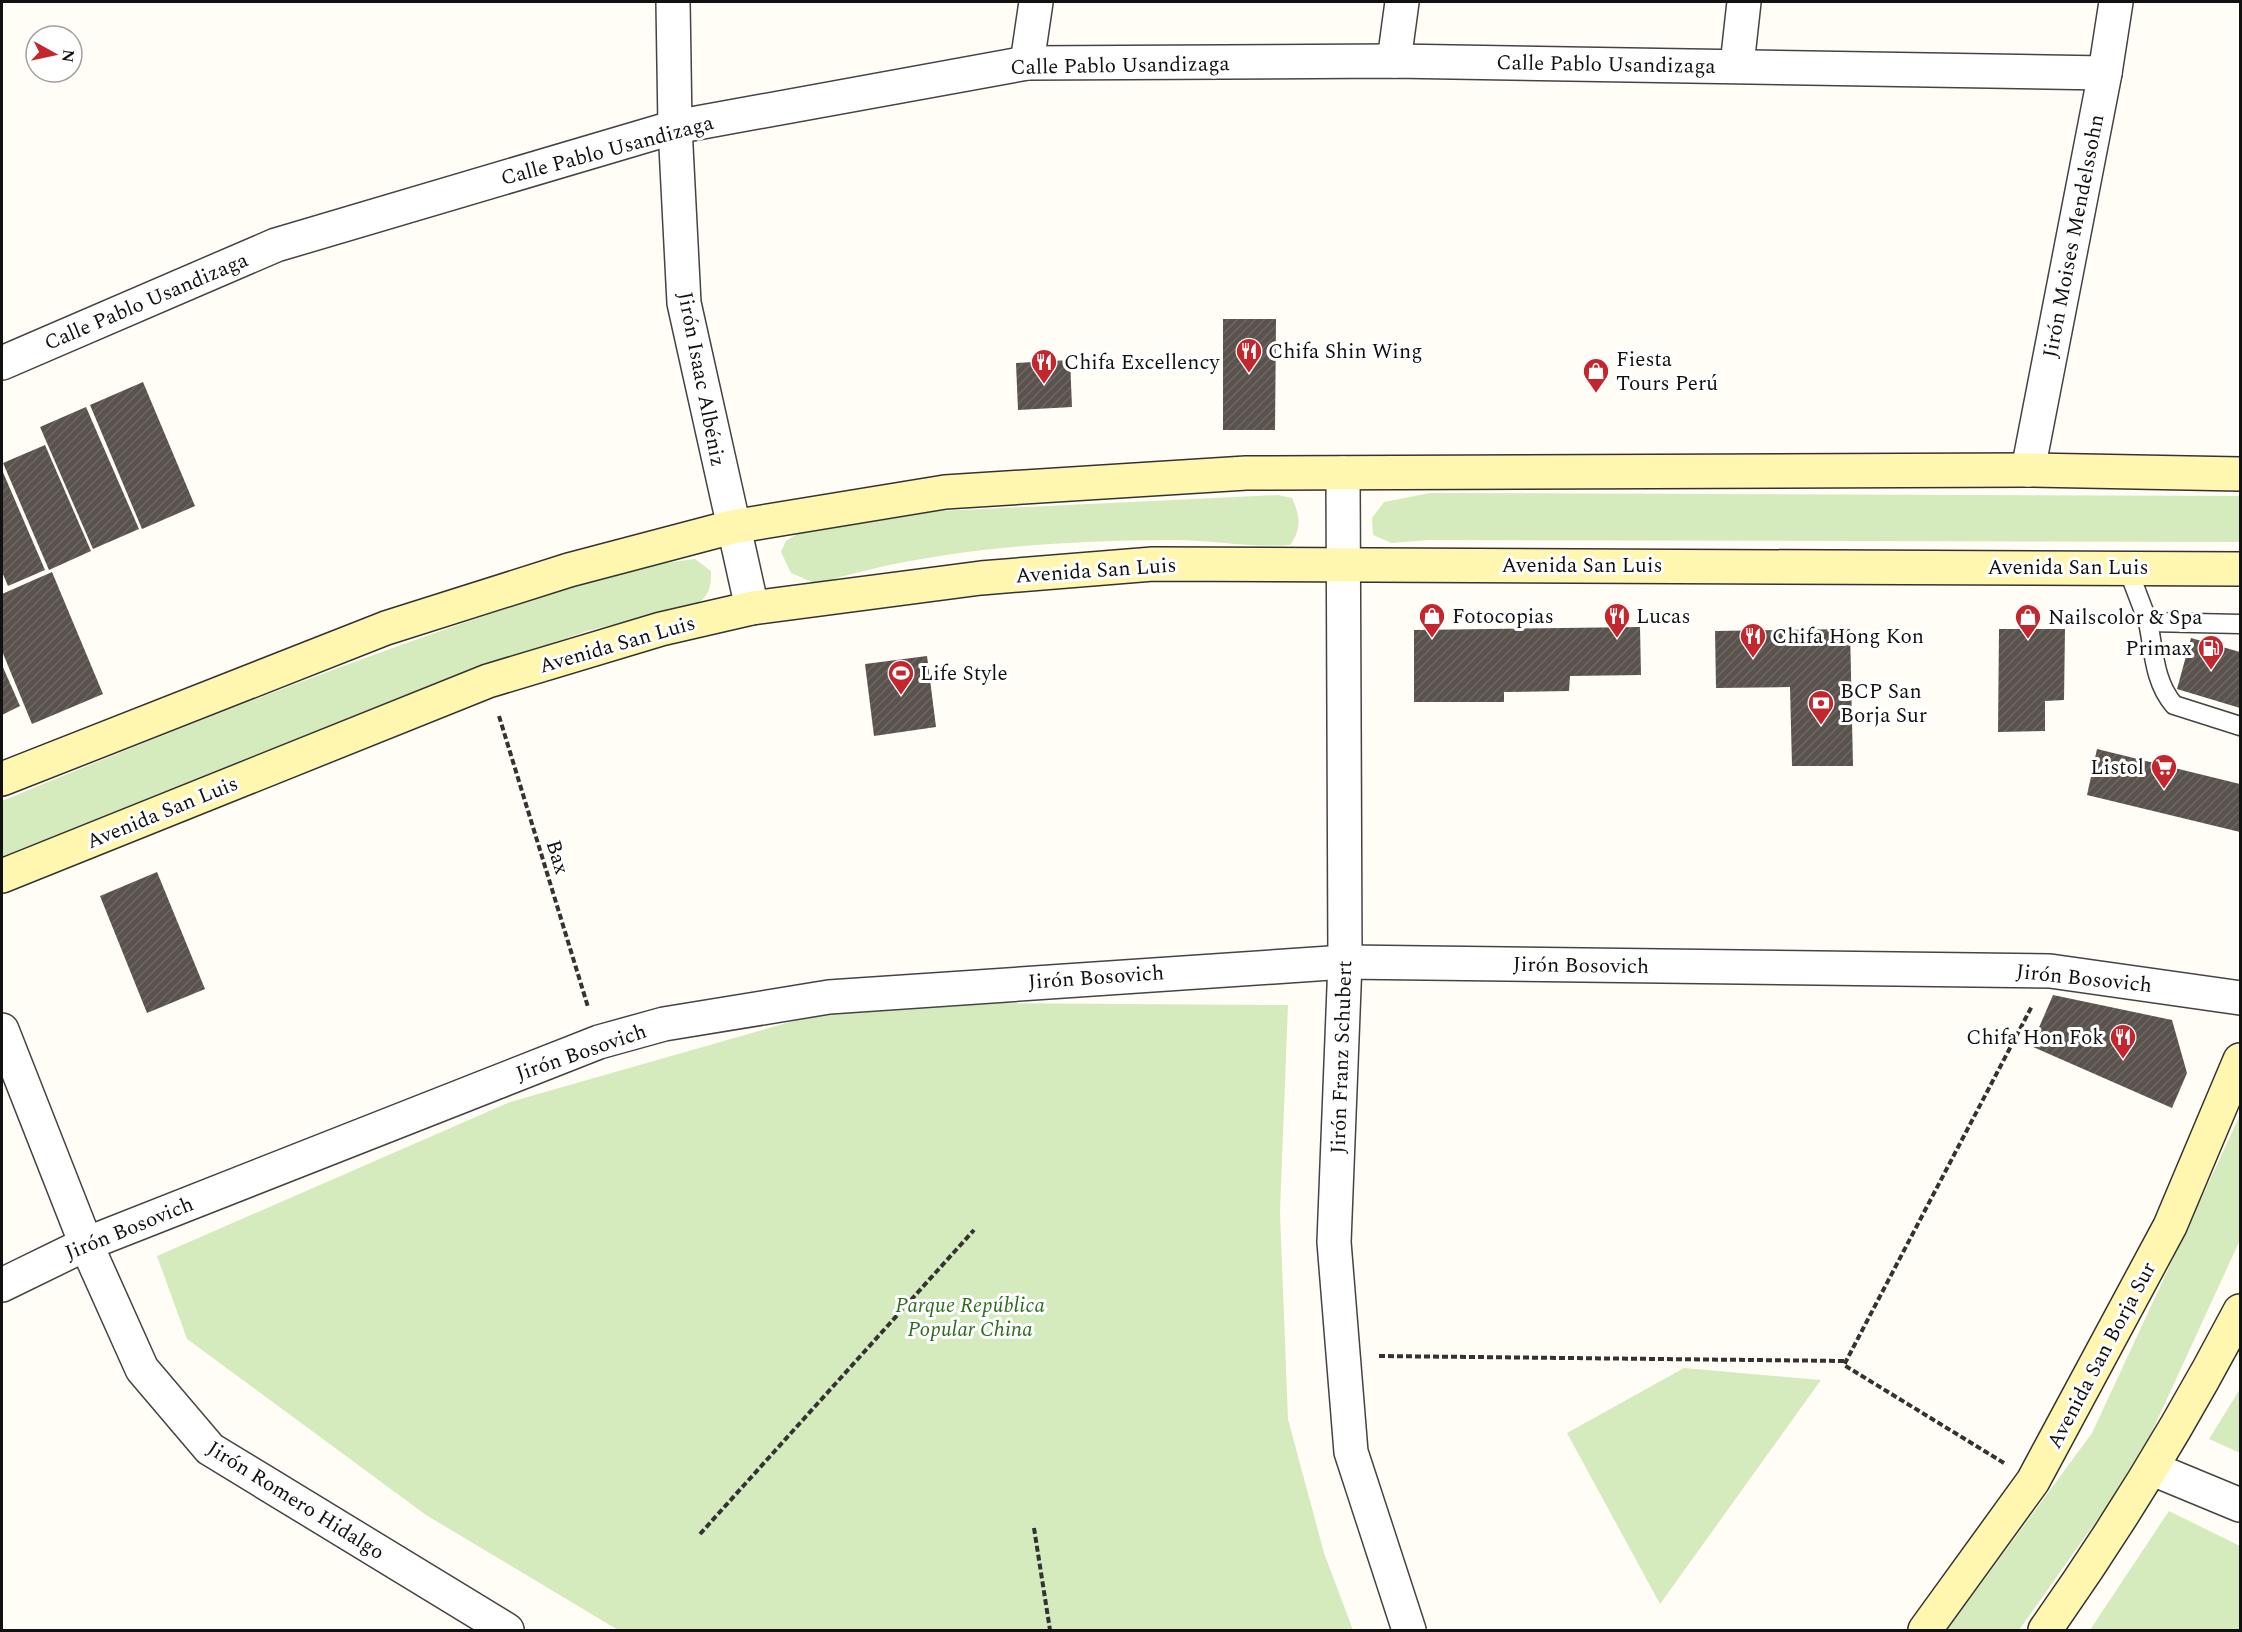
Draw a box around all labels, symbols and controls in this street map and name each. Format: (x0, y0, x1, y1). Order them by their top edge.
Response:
north arrow (24, 24, 84, 84)
street label: Calle Pablo Usandizaga (1496, 47, 1717, 83)
text: N (55, 48, 81, 64)
street label: Calle Pablo Usandizaga (1010, 48, 1231, 84)
street label: Calle Pablo Usandizaga (497, 107, 718, 195)
street label: Jirón Moises Mendelssohn (2035, 112, 2113, 361)
street label: Calle Pablo Usandizaga (39, 244, 254, 359)
street label: Jirón Isaac Albéniz (668, 289, 734, 469)
restaurant icon: Chifa Shin Wing (1234, 336, 1264, 374)
place label: Chifa Shin Wing (1268, 336, 1423, 368)
place label: Fiesta Tours Perú (1616, 344, 1718, 400)
restaurant icon: Chifa Excellency (1029, 347, 1059, 385)
place label: Chifa Excellency (1064, 347, 1221, 379)
shop icon: Fiesta Tours Perú (1581, 356, 1611, 394)
street label: Avenida San Luis (1015, 549, 1178, 593)
street label: Avenida San Luis (1501, 550, 1663, 582)
street label: Avenida San Luis (1987, 552, 2149, 584)
shop icon: Fotocopias (1417, 601, 1447, 639)
place label: Fotocopias (1452, 601, 1554, 633)
restaurant icon: Lucas (1602, 601, 1632, 639)
place label: Lucas (1636, 601, 1690, 633)
shop icon: Nailscolor & Spa (2013, 602, 2043, 640)
place label: Nailscolor & Spa (2048, 602, 2203, 634)
street label: Avenida San Luis (535, 607, 699, 683)
restaurant icon: Chifa Hong Kon (1738, 621, 1768, 659)
place label: Chifa Hong Kon (1772, 621, 1924, 653)
place label: Primax (2125, 633, 2192, 665)
fuel station icon: Primax (2196, 633, 2226, 671)
sports icon: Life Style (886, 658, 916, 696)
place label: Life Style (920, 658, 1008, 690)
place label: BCP San Borja Sur (1840, 676, 1927, 732)
bank icon: BCP San Borja Sur (1806, 688, 1836, 726)
place label: Listol (2090, 752, 2144, 784)
supermarket icon: Listol (2149, 752, 2179, 790)
street label: Avenida San Luis (82, 768, 243, 858)
street label: Bax (537, 836, 577, 878)
street label: Jirón Bosovich (1513, 949, 1649, 983)
street label: Jirón Bosovich (2014, 956, 2153, 1002)
street label: Jirón Bosovich (1027, 957, 1165, 999)
street label: Jirón Franz Schubert (1323, 960, 1361, 1154)
street label: Jirón Bosovich (512, 1016, 651, 1090)
place label: Chifa Hon Fok (1966, 1022, 2104, 1054)
restaurant icon: Chifa Hon Fok (2108, 1022, 2138, 1060)
street label: Jirón Bosovich (60, 1189, 199, 1269)
street label: Avenida San Borja Sur (2039, 1256, 2165, 1455)
park label: Parque República Popular China (895, 1290, 1045, 1346)
street label: Jirón Romero Hidalgo (200, 1433, 391, 1569)

